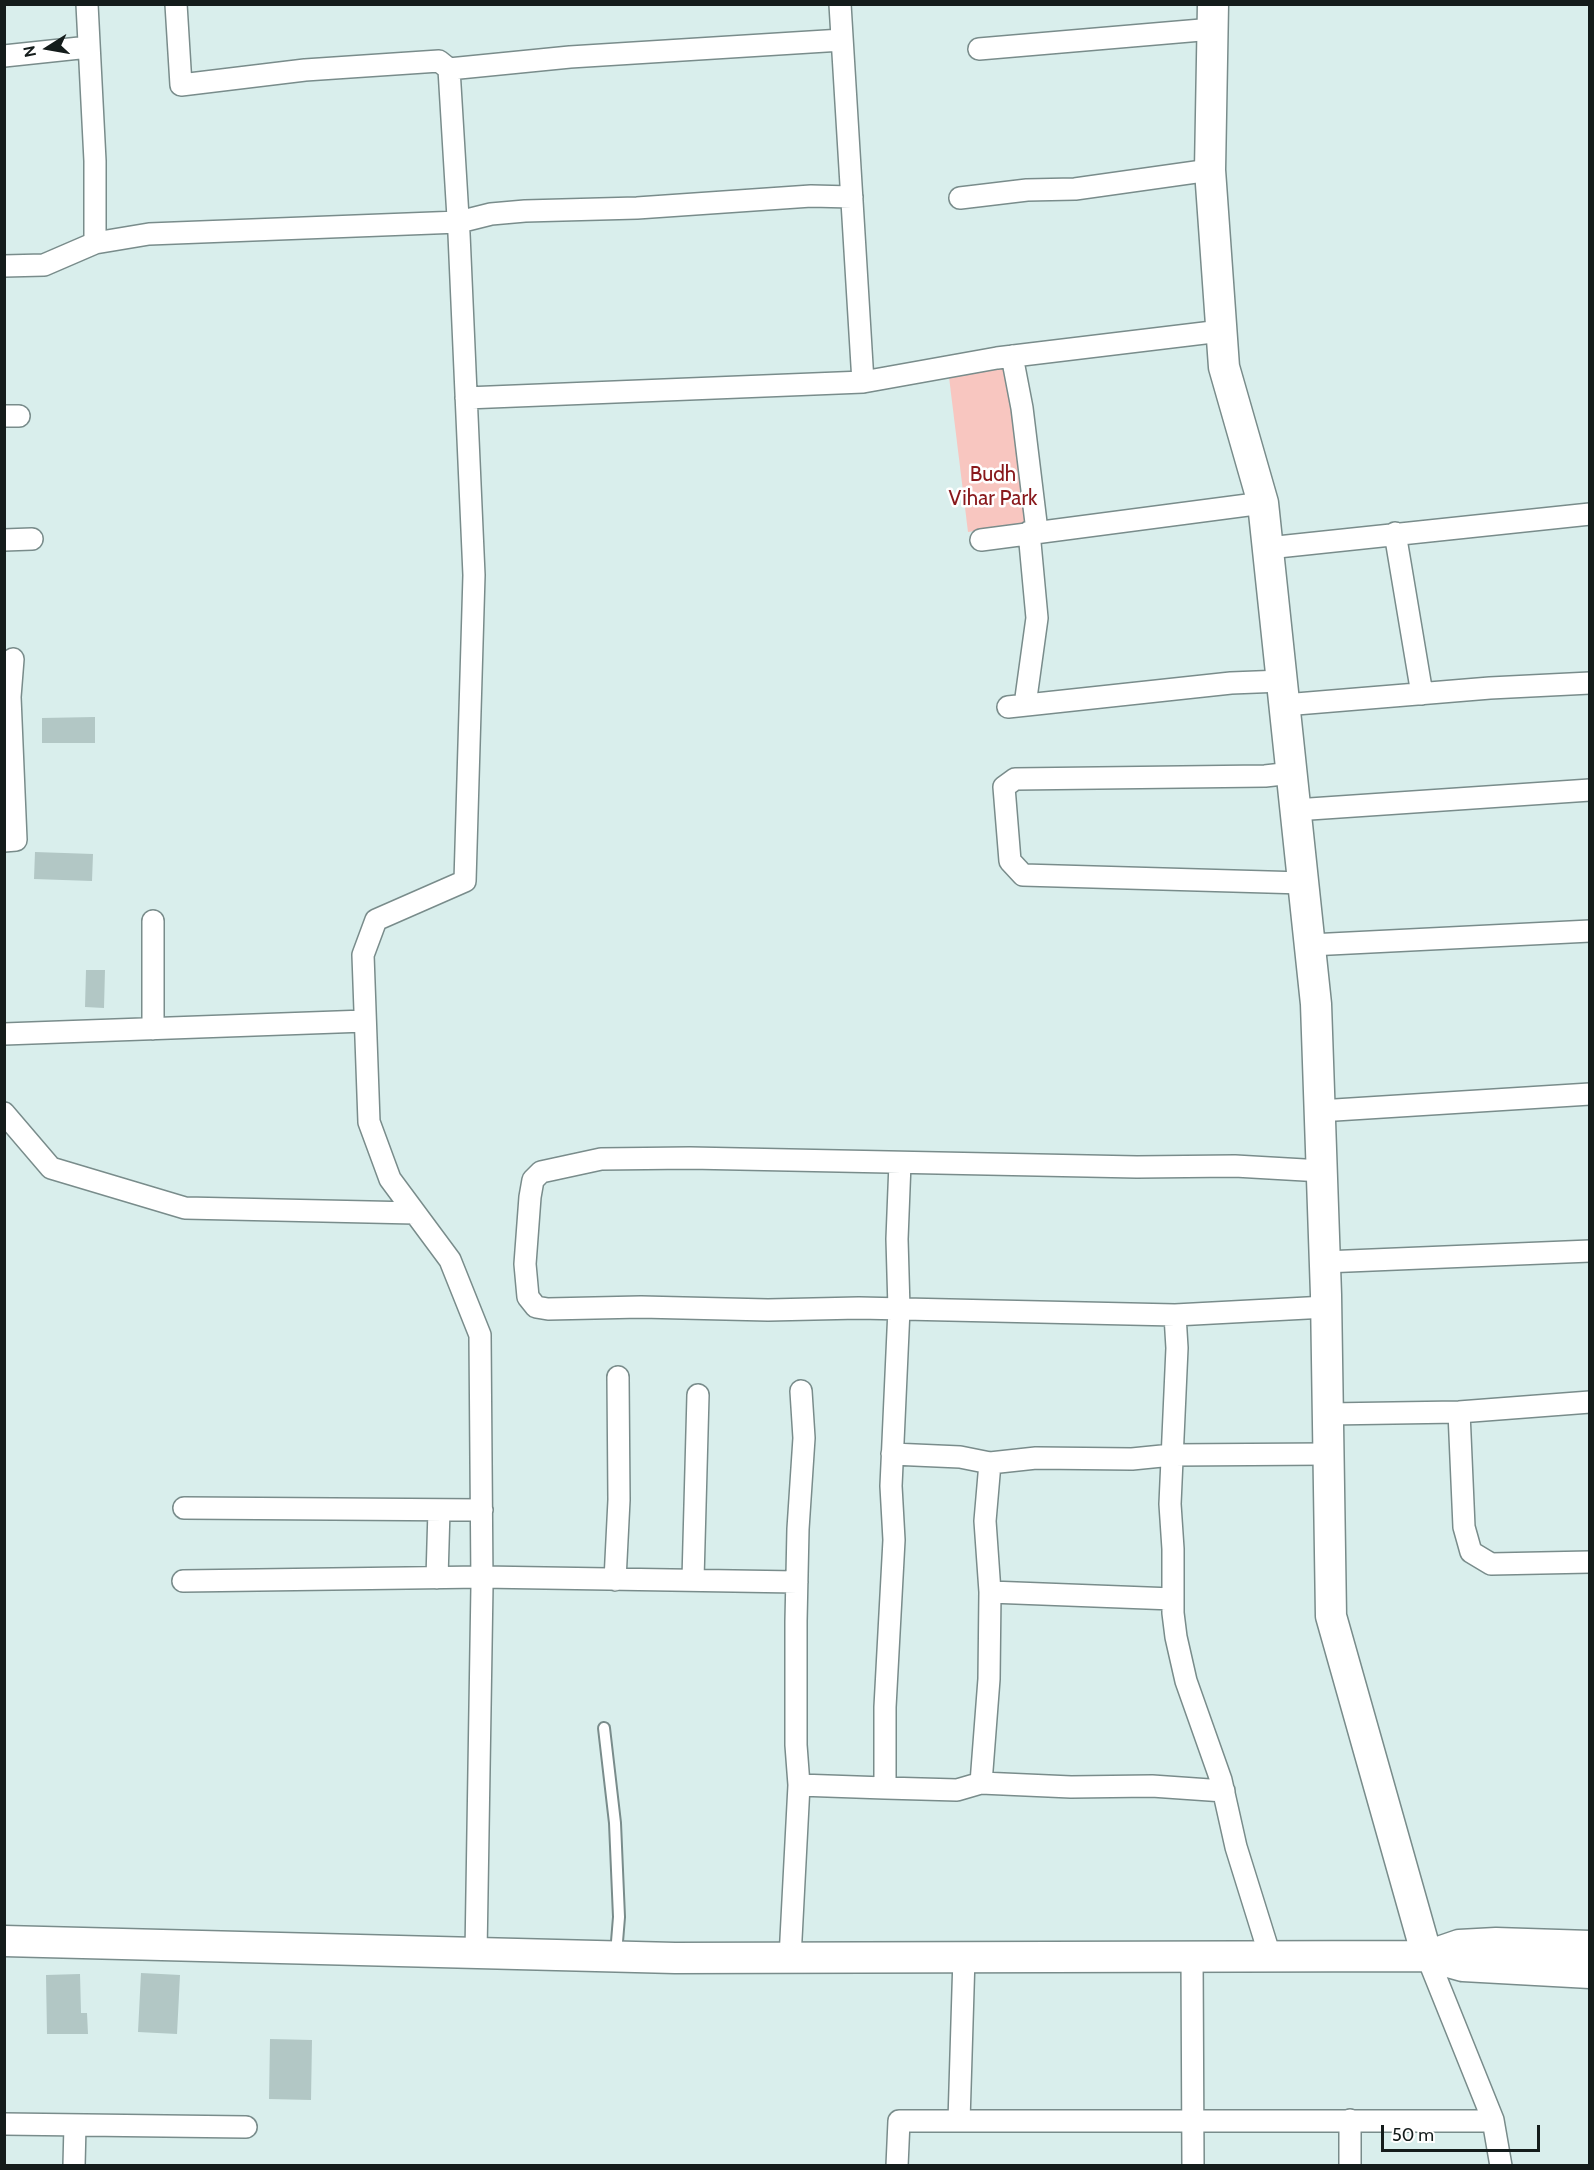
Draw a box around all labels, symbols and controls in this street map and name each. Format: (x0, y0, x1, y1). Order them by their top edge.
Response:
north arrow (18, 18, 78, 78)
text: N (19, 44, 40, 59)
park label: Budh Vihar Park (949, 462, 1037, 512)
scale bar (1384, 2113, 1543, 2151)
text: 50 m (1392, 2124, 1434, 2146)

